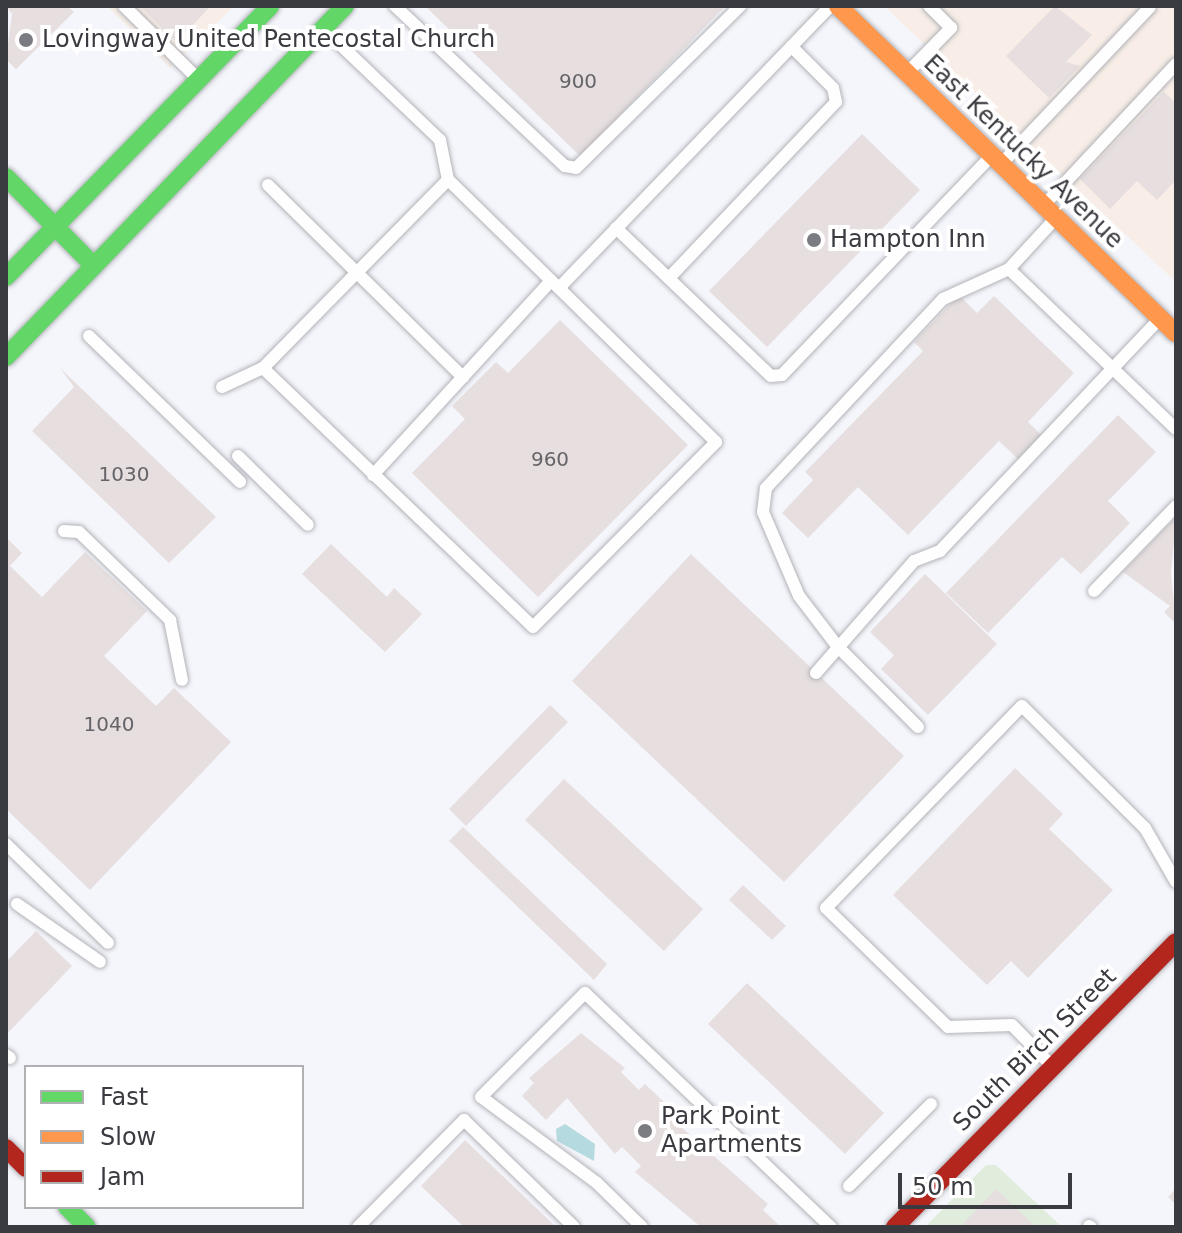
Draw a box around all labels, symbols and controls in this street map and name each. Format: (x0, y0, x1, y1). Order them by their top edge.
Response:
place label: Lovingway United Pentecostal Church (42, 26, 495, 54)
marker: Lovingway United Pentecostal Church (17, 31, 35, 49)
street label: East Kentucky Avenue (917, 49, 1129, 255)
house number: 900 (559, 69, 597, 93)
place label: Hampton Inn (830, 226, 986, 254)
marker: Hampton Inn (805, 231, 823, 249)
house number: 960 (531, 447, 569, 471)
house number: 1030 (99, 462, 149, 486)
house number: 1040 (84, 712, 134, 736)
street label: South Birch Street (947, 962, 1123, 1138)
legend (24, 1065, 304, 1209)
text: Fast (100, 1083, 148, 1111)
place label: Park Point Apartments (661, 1103, 802, 1159)
marker: Park Point Apartments (636, 1122, 654, 1140)
text: Slow (100, 1123, 156, 1151)
scale bar (902, 1157, 1076, 1207)
text: Jam (100, 1163, 145, 1191)
text: 50 m (912, 1173, 974, 1201)

